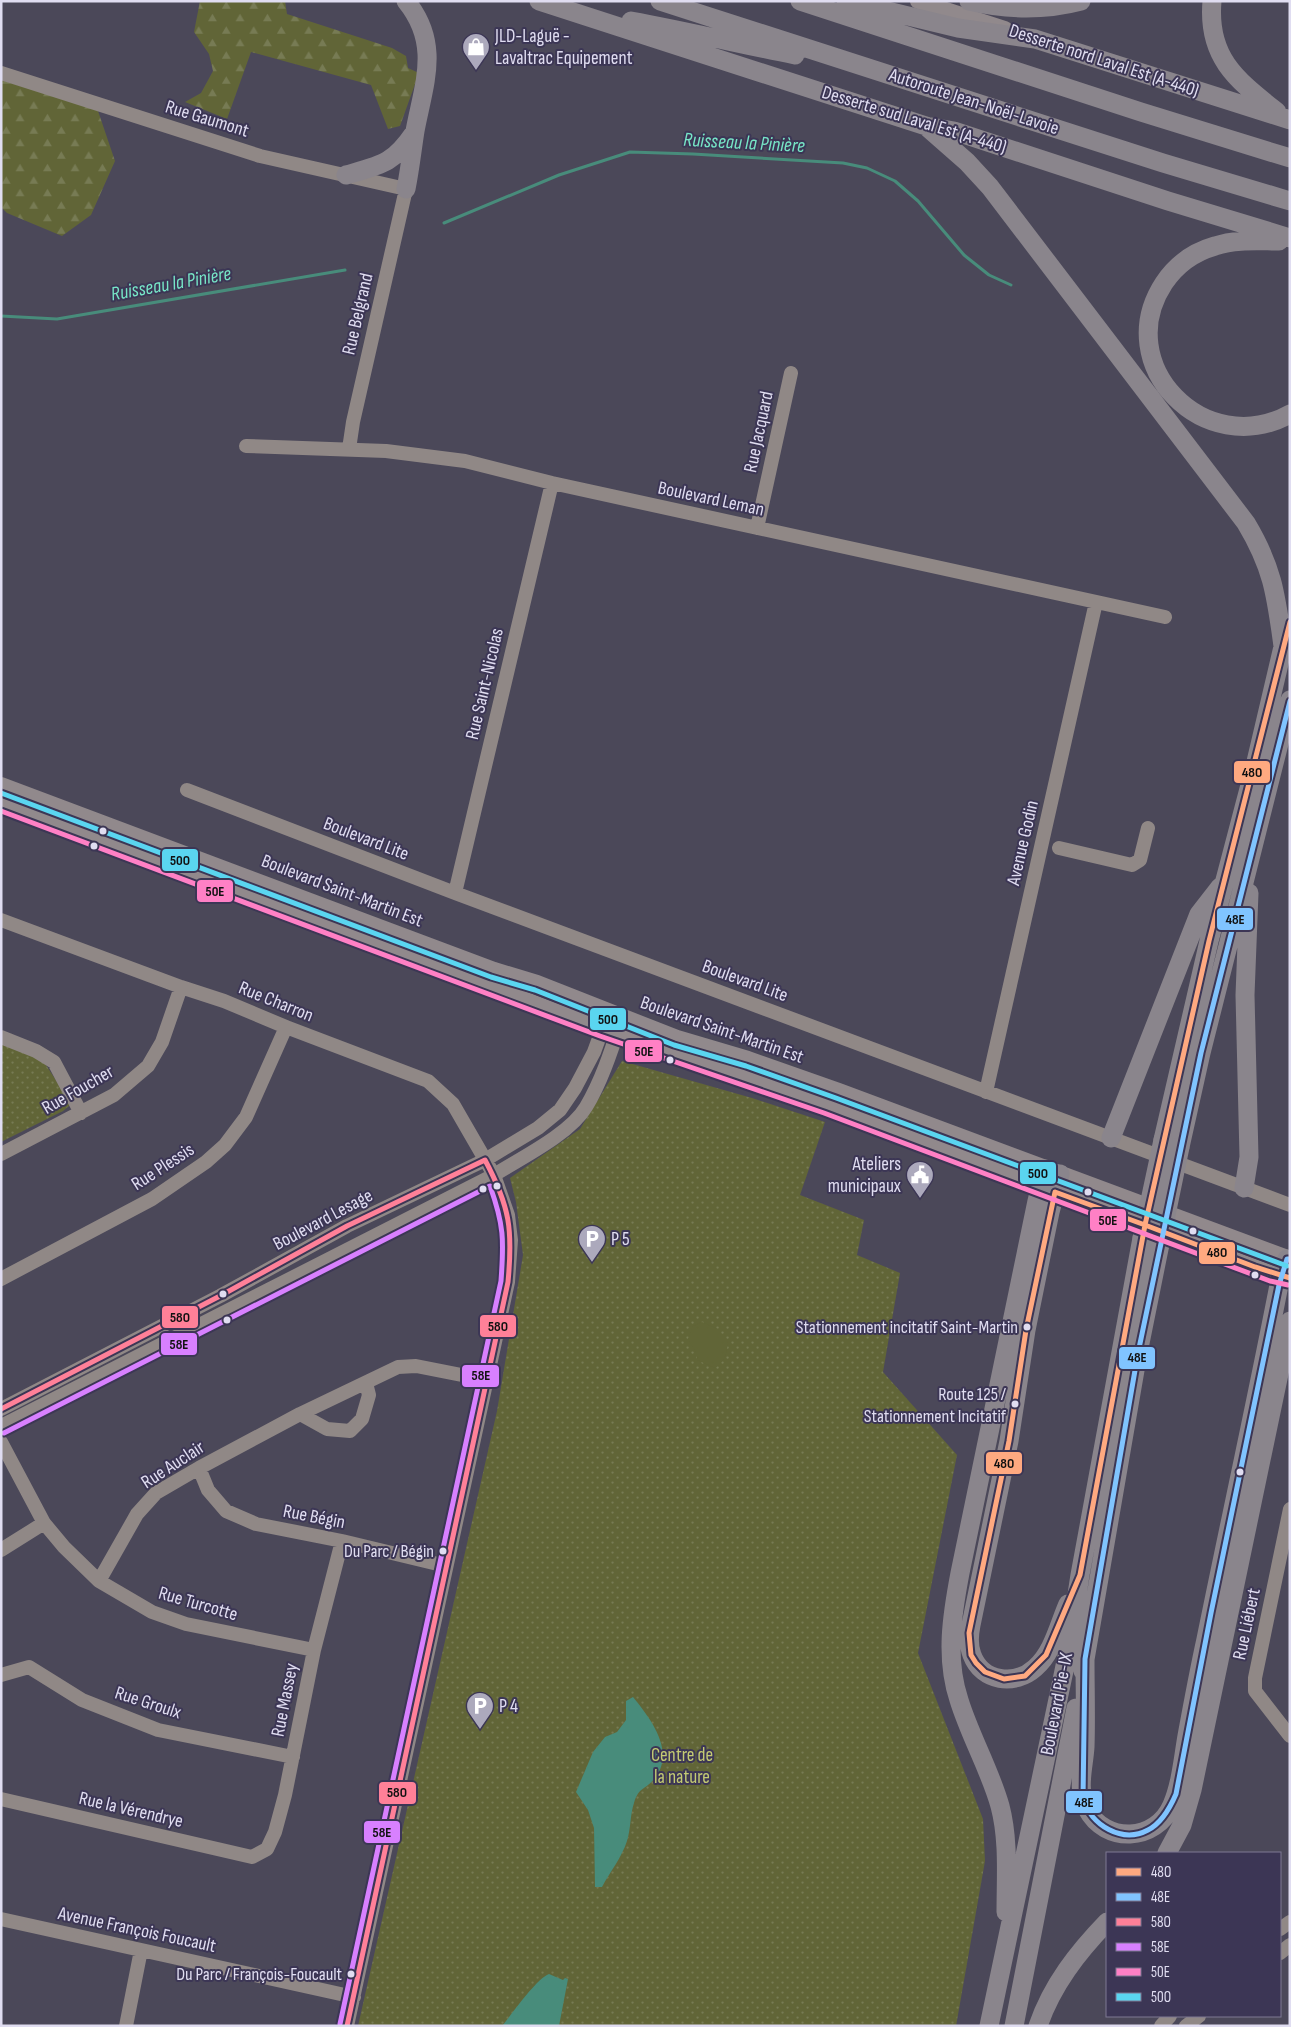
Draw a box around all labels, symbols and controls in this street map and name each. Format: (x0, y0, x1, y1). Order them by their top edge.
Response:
street label: Desserte nord Laval Est (A-440) (1006, 19, 1202, 103)
place label: JLD-Laguë - Lavaltrac Equipement (494, 25, 633, 70)
shop icon: JLD-Laguë - Lavaltrac Equipement (461, 32, 491, 71)
street label: Autoroute Jean-Noël-Lavoie (885, 63, 1062, 140)
street label: Desserte sud Laval Est (A-440) (819, 81, 1009, 159)
street label: Rue Gaumont (162, 95, 252, 143)
water label: Ruisseau la Pinière (683, 128, 806, 158)
water label: Ruisseau la Pinière (109, 262, 233, 306)
street label: Rue Belgrand (337, 271, 379, 357)
street label: Rue Jacquard (739, 389, 779, 475)
street label: Boulevard Leman (656, 477, 766, 521)
street label: Rue Saint-Nicolas (461, 626, 509, 742)
line badge: 48O (1233, 760, 1271, 784)
text: 48O (1242, 764, 1262, 781)
street label: Avenue Godin (1002, 798, 1044, 889)
street label: Boulevard Lite (320, 812, 412, 866)
unlabelled marker (98, 826, 108, 836)
unlabelled marker (89, 841, 99, 851)
line badge: 50O (161, 848, 199, 872)
street label: Boulevard Saint-Martin Est (258, 850, 426, 932)
text: 50O (170, 852, 190, 869)
line badge: 50E (196, 879, 234, 903)
text: 50E (206, 883, 224, 900)
line badge: 48E (1216, 907, 1254, 931)
text: 48E (1225, 911, 1245, 928)
street label: Boulevard Lite (699, 955, 791, 1007)
street label: Rue Charron (235, 977, 317, 1027)
street label: Boulevard Saint-Martin Est (637, 991, 807, 1069)
line badge: 50O (589, 1007, 627, 1031)
text: 50O (598, 1011, 618, 1028)
line badge: 50E (624, 1039, 663, 1063)
text: 50E (635, 1043, 653, 1060)
unlabelled marker (665, 1055, 675, 1065)
street label: Rue Foucher (38, 1060, 118, 1120)
street label: Rue Plessis (127, 1138, 199, 1196)
place label: Ateliers municipaux (828, 1153, 901, 1198)
public building icon: Ateliers municipaux (905, 1160, 935, 1199)
line badge: 50O (1019, 1161, 1057, 1185)
text: 50O (1028, 1165, 1048, 1182)
unlabelled marker (492, 1181, 502, 1191)
street label: Boulevard Lesage (269, 1184, 377, 1256)
unlabelled marker (478, 1184, 488, 1194)
unlabelled marker (1083, 1187, 1093, 1197)
line badge: 50E (1089, 1208, 1127, 1232)
text: 50E (1099, 1212, 1117, 1229)
parking icon: P 5 (577, 1224, 607, 1263)
unlabelled marker (1188, 1226, 1198, 1236)
place label: P 5 (611, 1228, 630, 1251)
line badge: 48O (1198, 1241, 1236, 1265)
text: 48O (1207, 1244, 1227, 1261)
unlabelled marker (1250, 1270, 1260, 1280)
unlabelled marker (218, 1289, 228, 1299)
line badge: 58O (161, 1305, 199, 1329)
text: 58O (170, 1309, 190, 1326)
line badge: 58O (479, 1314, 517, 1338)
unlabelled marker (222, 1315, 232, 1325)
place label: Stationnement incitatif Saint-Martin (796, 1317, 1018, 1338)
text: 58O (488, 1318, 508, 1335)
marker: Stationnement incitatif Saint-Martin (1022, 1322, 1032, 1332)
line badge: 58E (160, 1332, 198, 1356)
text: 58E (170, 1336, 188, 1353)
line badge: 48E (1118, 1346, 1156, 1370)
text: 48E (1127, 1349, 1147, 1366)
line badge: 58E (461, 1364, 500, 1388)
text: 58E (472, 1367, 490, 1384)
place label: Route 125 / Stationnement Incitatif (864, 1384, 1007, 1427)
marker: Route 125 / Stationnement Incitatif (1010, 1399, 1020, 1409)
street label: Rue Auclair (137, 1436, 209, 1494)
line badge: 48O (985, 1451, 1023, 1475)
text: 48O (994, 1455, 1014, 1472)
unlabelled marker (1235, 1467, 1245, 1477)
street label: Rue Bégin (281, 1500, 347, 1534)
place label: Du Parc / Bégin (344, 1541, 434, 1562)
marker: Du Parc / Bégin (438, 1546, 448, 1556)
street label: Rue Turcotte (156, 1582, 240, 1626)
street label: Rue Liébert (1228, 1586, 1266, 1662)
street label: Boulevard Pie-IX (1036, 1651, 1078, 1757)
street label: Rue Massey (267, 1661, 303, 1739)
street label: Rue Groulx (112, 1681, 184, 1725)
parking icon: P 4 (465, 1691, 495, 1730)
place label: P 4 (499, 1695, 518, 1718)
park label: Centre de la nature (651, 1744, 713, 1789)
line badge: 58O (378, 1781, 417, 1805)
text: 58O (387, 1784, 407, 1801)
street label: Rue la Vérendrye (77, 1787, 185, 1833)
line badge: 48E (1065, 1790, 1103, 1814)
text: 48E (1074, 1794, 1094, 1811)
line badge: 58E (363, 1820, 401, 1844)
text: 58E (373, 1824, 391, 1841)
legend (1106, 1852, 1281, 2017)
text: 48O (1151, 1863, 1171, 1882)
text: 48E (1151, 1888, 1170, 1907)
street label: Avenue François Foucault (55, 1902, 218, 1958)
text: 58O (1151, 1913, 1171, 1932)
text: 58E (1151, 1938, 1170, 1957)
text: 50E (1151, 1963, 1170, 1982)
place label: Du Parc / François-Foucault (176, 1964, 343, 1985)
marker: Du Parc / François-Foucault (346, 1969, 356, 1979)
text: 50O (1151, 1988, 1171, 2007)

